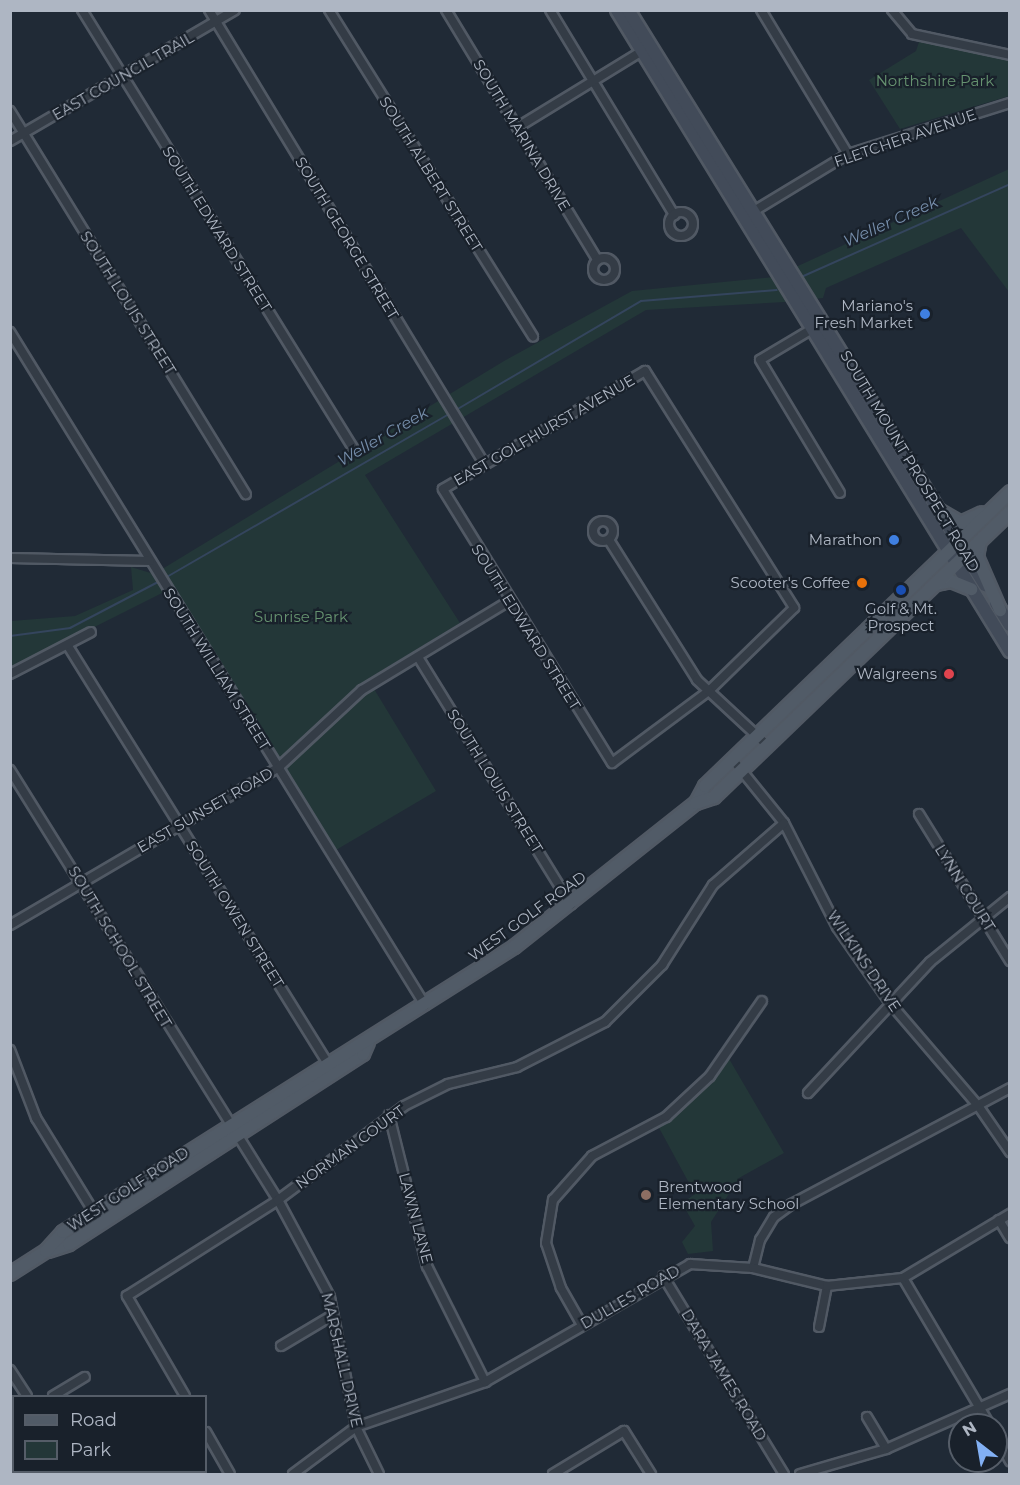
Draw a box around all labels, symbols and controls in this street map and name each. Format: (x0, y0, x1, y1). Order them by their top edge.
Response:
street label: EAST COUNCIL TRAIL (49, 28, 197, 124)
street label: SOUTH MARINA DRIVE (470, 56, 574, 214)
park label: Northshire Park (876, 72, 994, 90)
street label: SOUTH ALBERT STREET (376, 93, 486, 255)
street label: FLETCHER AVENUE (832, 105, 978, 171)
street label: SOUTH EDWARD STREET (159, 143, 275, 315)
street label: SOUTH GEORGE STREET (291, 154, 403, 322)
water label: Weller Creek (841, 193, 941, 251)
street label: SOUTH LOUIS STREET (76, 228, 180, 378)
place label: Mariano's Fresh Market (815, 296, 913, 331)
marker: Mariano's Fresh Market (918, 307, 932, 321)
street label: SOUTH MOUNT PROSPECT ROAD (837, 347, 983, 575)
street label: EAST GOLFHURST AVENUE (450, 371, 638, 489)
water label: Weller Creek (334, 403, 432, 471)
place label: Marathon (809, 531, 882, 549)
marker: Marathon (887, 533, 901, 547)
street label: SOUTH EDWARD STREET (468, 541, 584, 713)
place label: Scooter's Coffee (731, 574, 850, 592)
marker: Scooter's Coffee (855, 576, 869, 590)
marker: Golf & Mt. Prospect (894, 583, 908, 597)
street label: SOUTH WILLIAM STREET (160, 585, 274, 753)
place label: Golf & Mt. Prospect (865, 599, 937, 634)
park label: Sunrise Park (254, 608, 348, 626)
place label: Walgreens (857, 665, 937, 683)
marker: Walgreens (942, 667, 956, 681)
street label: SOUTH LOUIS STREET (443, 706, 547, 856)
street label: EAST SUNSET ROAD (134, 764, 276, 856)
street label: SOUTH OWEN STREET (182, 837, 288, 991)
street label: LYNN COURT (931, 841, 999, 935)
street label: SOUTH SCHOOL STREET (65, 863, 175, 1031)
street label: WEST GOLF ROAD (465, 867, 589, 965)
street label: WILKINS DRIVE (823, 907, 905, 1015)
street label: NORMAN COURT (292, 1101, 408, 1193)
street label: WEST GOLF ROAD (64, 1143, 192, 1235)
street label: LAWN LANE (395, 1171, 437, 1265)
place label: Brentwood Elementary School (658, 1177, 799, 1212)
marker: Brentwood Elementary School (639, 1188, 653, 1202)
street label: DULLES ROAD (577, 1261, 683, 1333)
street label: MARSHALL DRIVE (318, 1291, 366, 1429)
street label: DARA JAMES ROAD (678, 1306, 770, 1444)
legend (12, 1395, 207, 1473)
text: Road (70, 1409, 117, 1431)
north arrow (948, 1413, 1008, 1473)
text: N (959, 1417, 980, 1440)
text: Park (70, 1439, 111, 1461)

